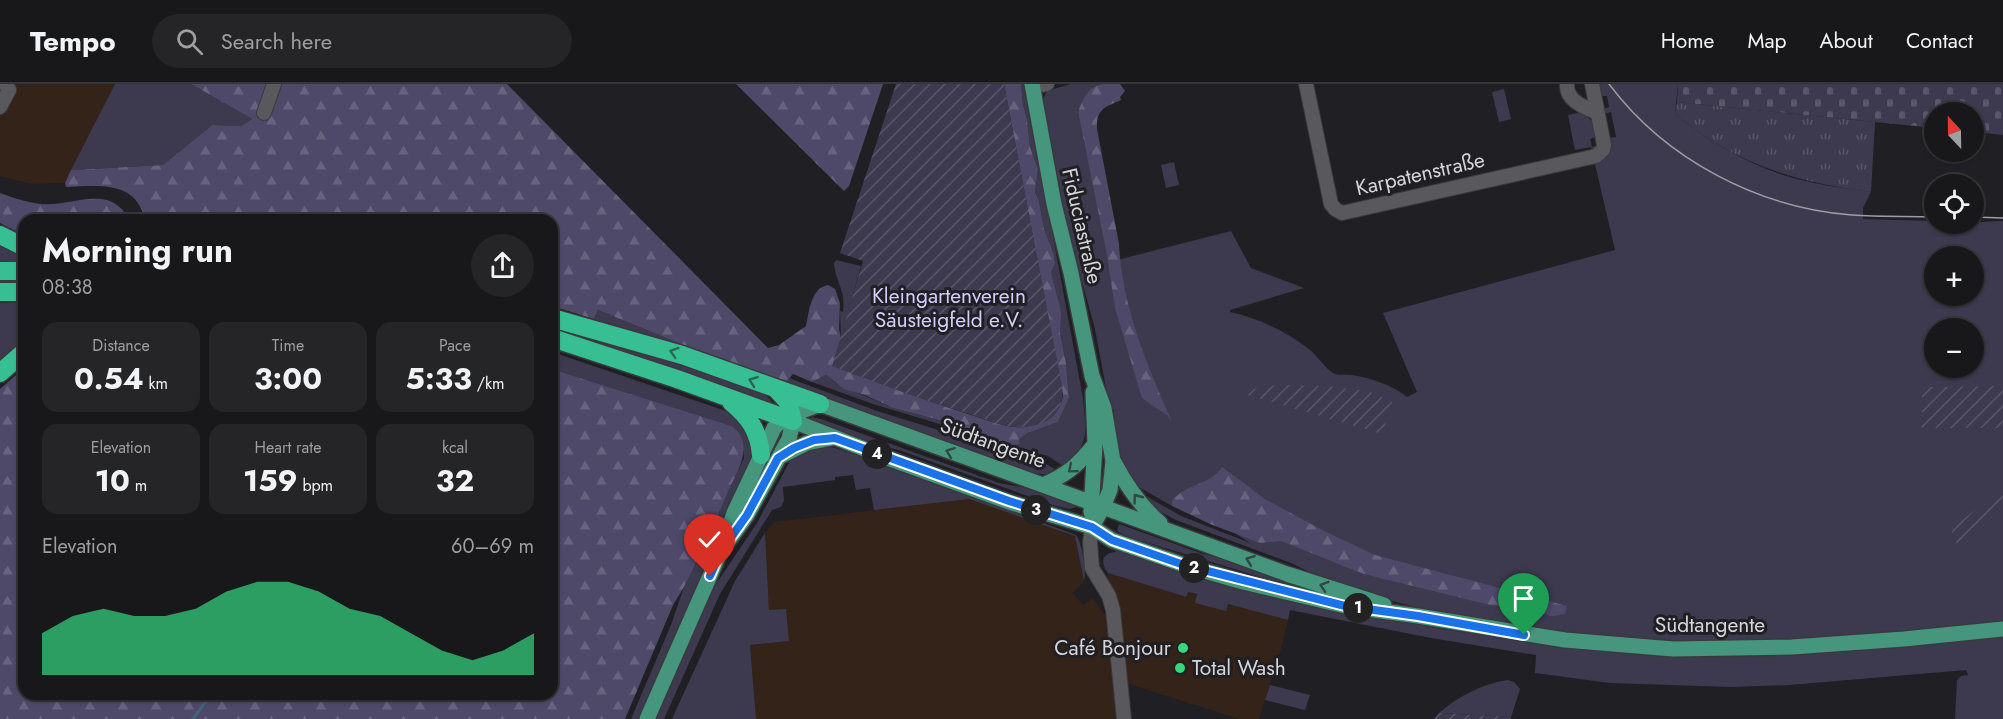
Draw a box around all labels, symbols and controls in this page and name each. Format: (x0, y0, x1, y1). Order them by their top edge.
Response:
search box (152, 14, 572, 68)
text: Tempo (30, 21, 116, 62)
icon: search (173, 25, 206, 58)
text: Search here (221, 25, 332, 57)
text: Home (1661, 26, 1714, 56)
text: Map (1747, 26, 1787, 56)
text: About (1820, 26, 1873, 56)
text: Contact (1906, 26, 1973, 56)
north arrow (1924, 102, 1984, 162)
map controls (1924, 102, 1984, 378)
street label: Karpatenstraße (1353, 145, 1488, 203)
street label: Fiduciastraße (1054, 165, 1110, 287)
button: locate (1924, 174, 1984, 234)
text: Morning run (42, 227, 233, 274)
button: share (471, 234, 534, 297)
button: + (1924, 246, 1984, 306)
text: 08:38 (42, 273, 93, 302)
park label: Kleingartenverein Säusteigfeld e.V. (872, 281, 1026, 335)
button: − (1924, 318, 1984, 378)
text: Distance (92, 334, 150, 357)
text: Time (272, 334, 304, 357)
text: Pace (439, 334, 471, 357)
one-way arrow (669, 347, 680, 360)
text: 0.54 (74, 357, 144, 400)
text: 3:00 (254, 357, 322, 400)
text: 5:33 (406, 357, 472, 400)
text: km (144, 372, 168, 395)
text: /km (472, 372, 504, 395)
one-way arrow (748, 375, 759, 388)
street label: Südtangente (936, 410, 1050, 476)
text: Elevation (91, 436, 151, 459)
text: Heart rate (255, 436, 321, 459)
text: kcal (442, 436, 468, 459)
pin: 4 (862, 439, 892, 469)
text: 4 (871, 442, 883, 465)
one-way arrow (945, 446, 956, 459)
text: 10 (95, 459, 130, 502)
text: 159 (243, 459, 298, 502)
text: 32 (436, 459, 474, 502)
one-way arrow (1068, 461, 1079, 472)
text: m (130, 474, 147, 497)
text: bpm (298, 474, 333, 497)
one-way arrow (1133, 494, 1144, 505)
pin: 3 (1021, 495, 1051, 525)
text: 3 (1031, 498, 1041, 521)
pin (684, 514, 735, 576)
icon: check (693, 523, 726, 556)
text: Elevation (42, 532, 117, 561)
text: 60–69 m (451, 532, 534, 561)
pin: 2 (1179, 553, 1209, 583)
one-way arrow (1245, 555, 1256, 568)
text: 2 (1189, 556, 1199, 579)
pin (1498, 573, 1549, 635)
one-way arrow (1319, 580, 1330, 593)
icon: arrive (1507, 582, 1540, 615)
pin: 1 (1343, 593, 1373, 623)
text: 1 (1354, 596, 1362, 619)
street label: Südtangente (1655, 610, 1765, 640)
place label: Café Bonjour (1054, 633, 1172, 663)
marker: Café Bonjour (1176, 641, 1190, 655)
place label: Total Wash (1192, 653, 1286, 683)
marker: Total Wash (1173, 661, 1187, 675)

